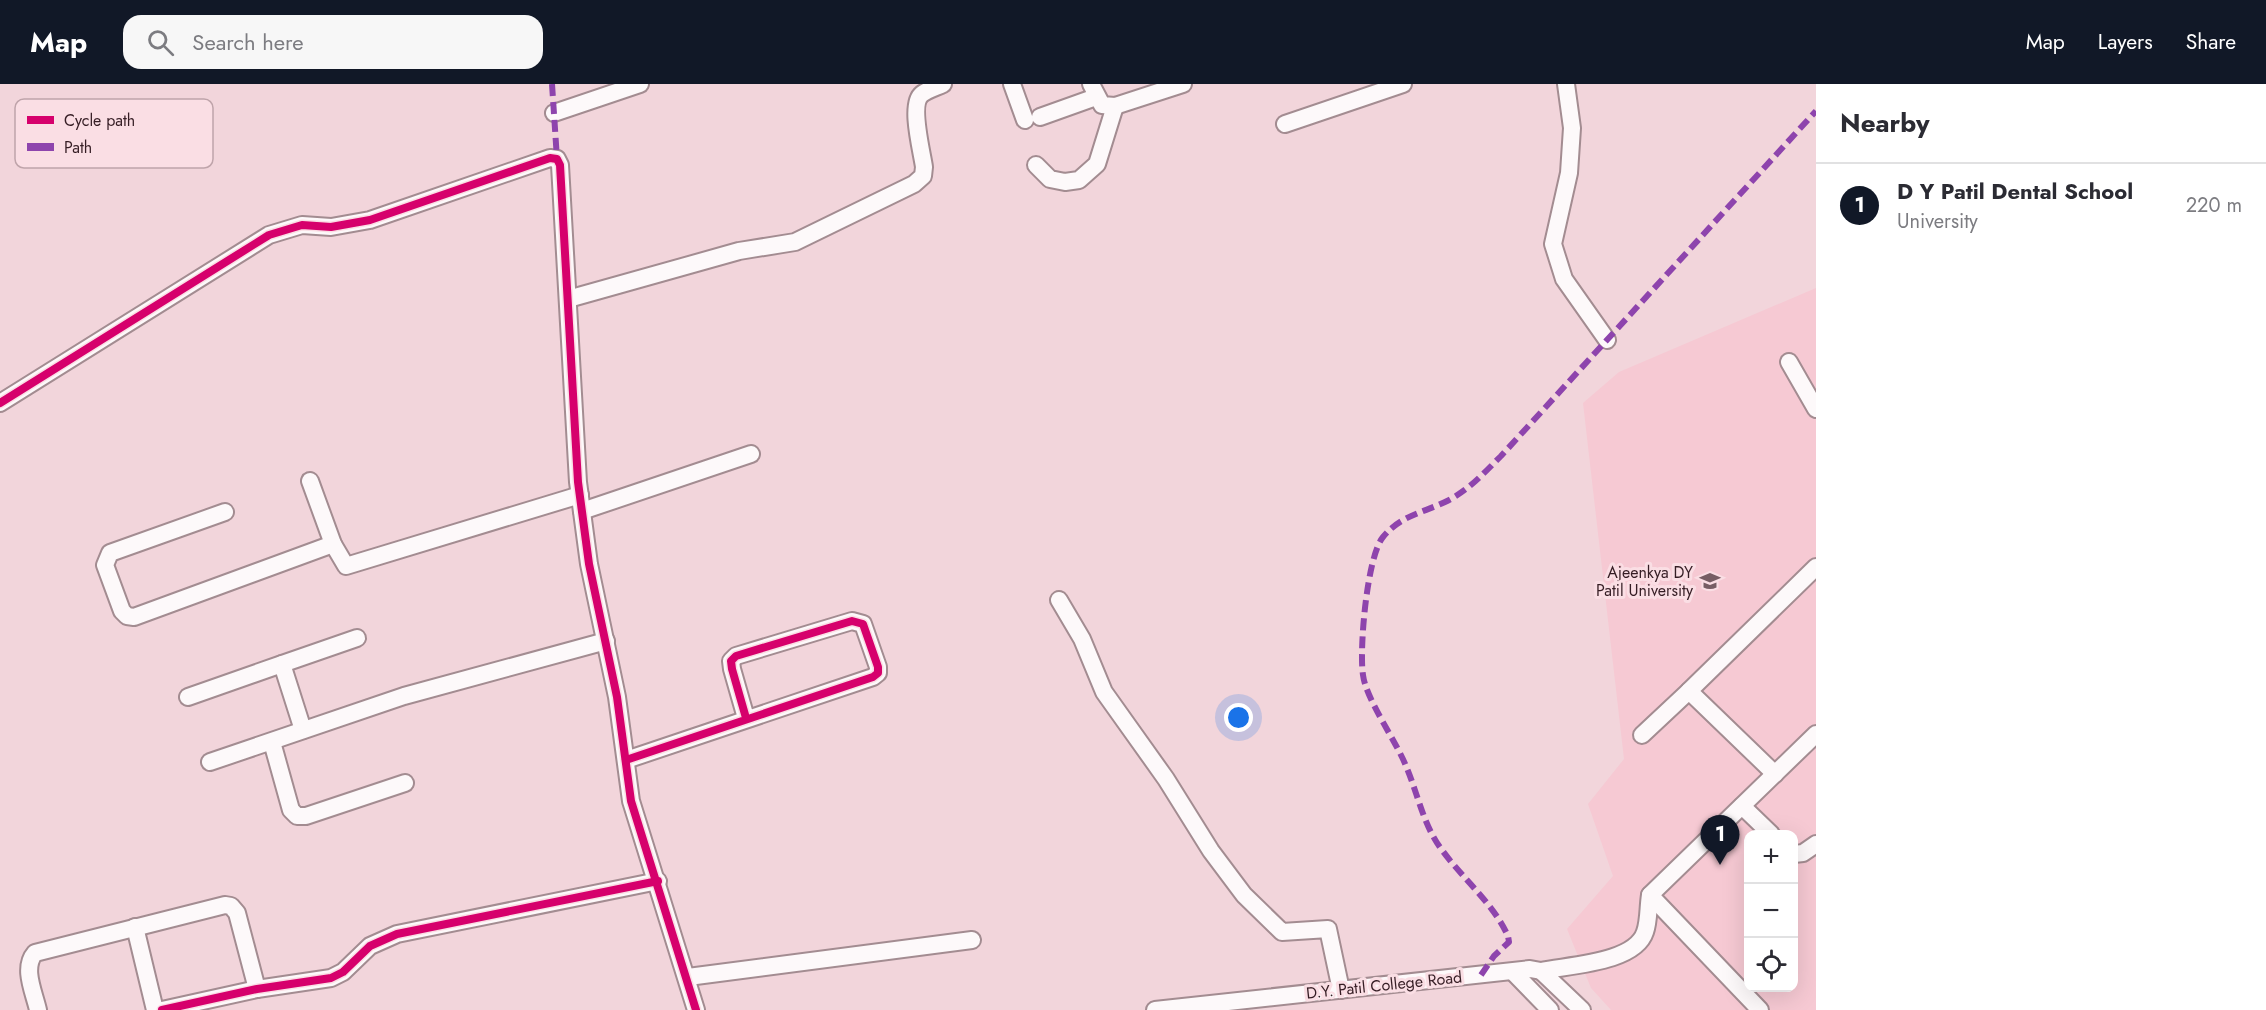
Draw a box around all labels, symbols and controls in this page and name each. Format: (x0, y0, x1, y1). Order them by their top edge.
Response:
search box (123, 15, 543, 69)
text: Map (30, 22, 87, 63)
icon: search (144, 26, 177, 59)
text: Search here (192, 26, 304, 58)
text: Map (2026, 27, 2065, 57)
text: Layers (2098, 27, 2153, 57)
text: Share (2186, 27, 2236, 57)
legend (15, 99, 213, 168)
text: Nearby (1840, 104, 1929, 142)
text: Cycle path (64, 109, 135, 132)
text: Path (64, 136, 92, 159)
text: D Y Patil Dental School (1897, 175, 2133, 207)
text: 1 (1854, 191, 1865, 220)
text: 220 m (2186, 191, 2242, 220)
text: University (1897, 207, 1978, 236)
place label: Ajeenkya DY Patil University (1596, 561, 1694, 602)
school or university icon: Ajeenkya DY Patil University (1698, 569, 1722, 593)
your location (1224, 703, 1253, 732)
pin: 1 (1700, 816, 1740, 865)
map controls (1744, 830, 1798, 992)
button: + (1744, 830, 1798, 884)
button: − (1744, 884, 1798, 938)
button: locate (1744, 938, 1798, 992)
street label: D.Y. Patil College Road (1305, 965, 1463, 1005)

